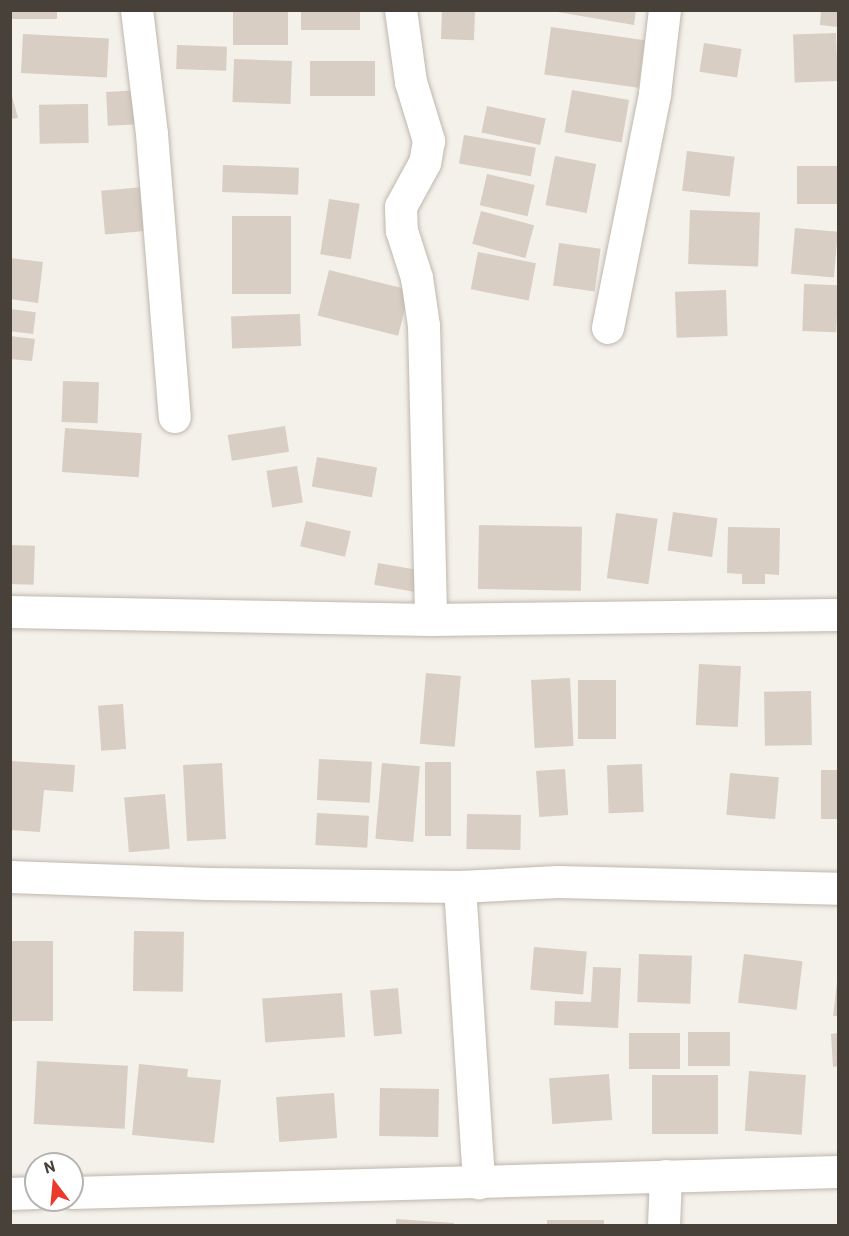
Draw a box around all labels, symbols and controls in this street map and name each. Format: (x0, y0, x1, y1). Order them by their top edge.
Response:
north arrow (24, 1152, 84, 1212)
text: N (42, 1156, 57, 1177)

